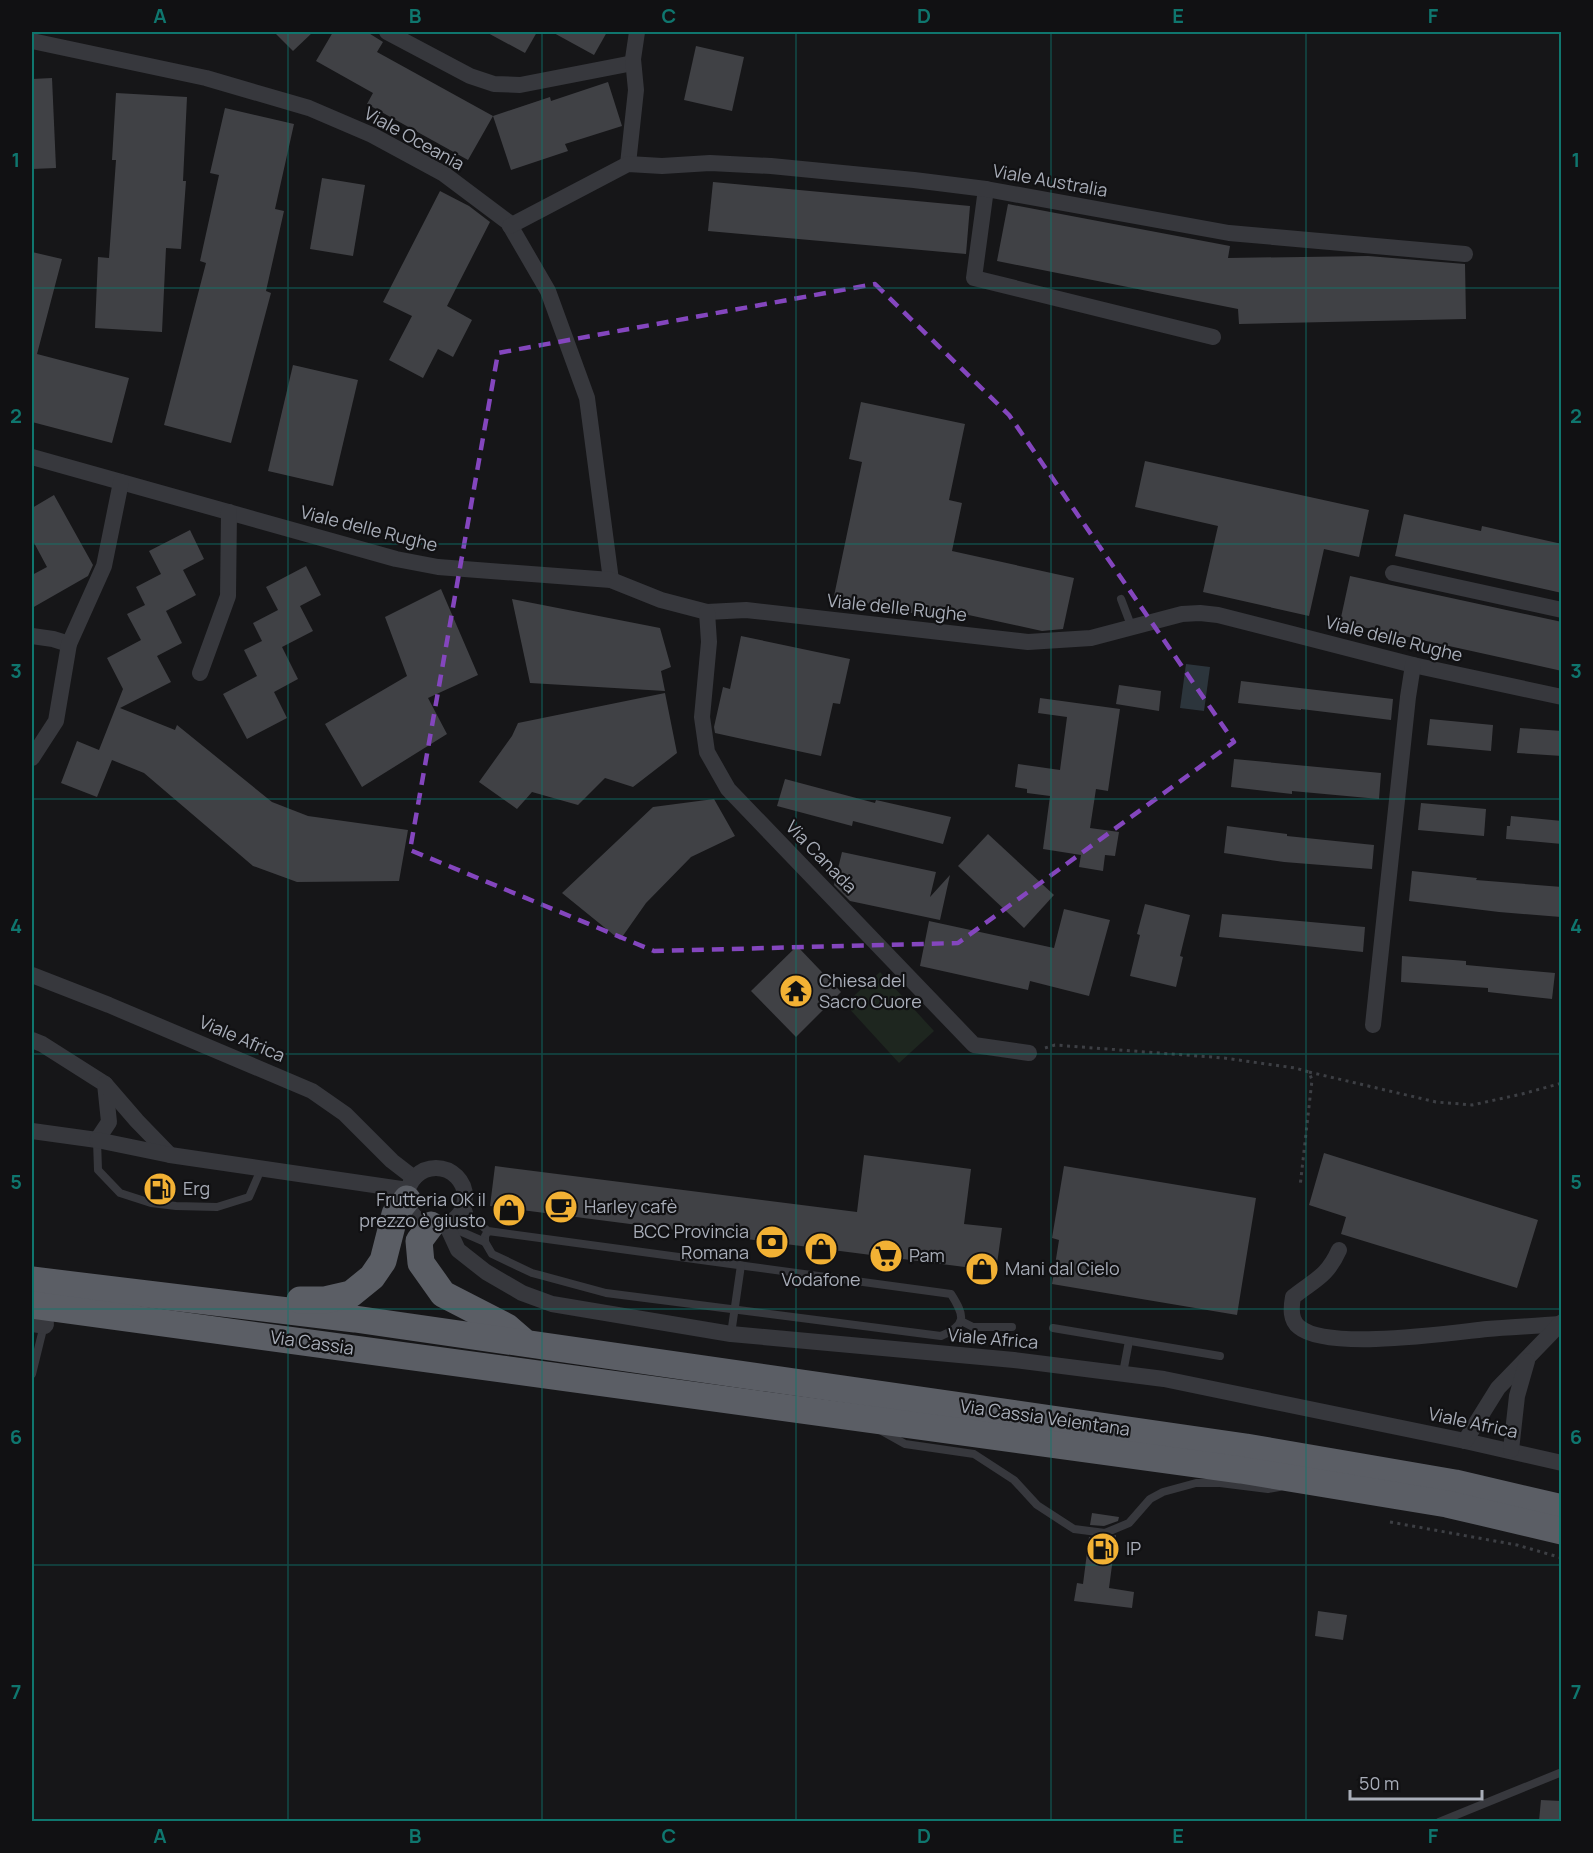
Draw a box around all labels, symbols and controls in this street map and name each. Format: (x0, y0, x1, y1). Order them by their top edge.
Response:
text: A (153, 2, 167, 29)
text: B (409, 2, 422, 29)
text: C (662, 2, 676, 29)
text: D (917, 2, 931, 29)
text: E (1172, 2, 1184, 29)
text: F (1428, 2, 1439, 29)
street label: Viale Oceania (360, 101, 469, 176)
text: 1 (12, 146, 20, 173)
text: 1 (1572, 146, 1580, 173)
street label: Viale Australia (991, 158, 1110, 202)
text: 2 (10, 402, 22, 429)
text: 2 (1570, 402, 1582, 429)
street label: Viale delle Rughe (298, 499, 440, 557)
street label: Viale delle Rughe (826, 588, 968, 626)
street label: Viale delle Rughe (1323, 609, 1465, 667)
text: 3 (10, 657, 22, 684)
text: 3 (1570, 657, 1582, 684)
street label: Via Canada (781, 815, 862, 898)
text: 4 (10, 912, 22, 939)
text: 4 (1570, 912, 1582, 939)
place label: Chiesa del Sacro Cuore (819, 968, 922, 1013)
temple icon: Chiesa del Sacro Cuore (778, 973, 814, 1009)
street label: Viale Africa (196, 1009, 289, 1067)
text: 5 (10, 1168, 22, 1195)
text: 5 (1570, 1168, 1582, 1195)
fuel station icon: Erg (142, 1171, 178, 1207)
place label: Erg (183, 1176, 210, 1200)
place label: Frutteria OK il prezzo è giusto (359, 1187, 486, 1232)
cafe icon: Harley cafè (543, 1189, 579, 1225)
shop icon: Frutteria OK il prezzo è giusto (491, 1192, 527, 1228)
place label: Harley cafè (584, 1194, 677, 1218)
place label: BCC Provincia Romana (633, 1219, 749, 1264)
bank icon: BCC Provincia Romana (754, 1224, 790, 1260)
shop icon: Vodafone (803, 1231, 839, 1267)
supermarket icon: Pam (868, 1238, 904, 1274)
place label: Pam (909, 1243, 945, 1267)
shop icon: Mani dal Cielo (964, 1251, 1000, 1287)
place label: Mani dal Cielo (1005, 1256, 1120, 1280)
place label: Vodafone (782, 1267, 860, 1291)
street label: Viale Africa (947, 1322, 1039, 1354)
street label: Via Cassia (269, 1324, 356, 1360)
street label: Via Cassia Veientana (959, 1393, 1132, 1441)
street label: Viale Africa (1426, 1401, 1520, 1443)
text: 6 (10, 1423, 22, 1450)
text: 6 (1570, 1423, 1582, 1450)
fuel station icon: IP (1085, 1531, 1121, 1567)
place label: IP (1126, 1536, 1141, 1560)
text: 7 (11, 1678, 21, 1705)
text: 7 (1571, 1678, 1581, 1705)
scale bar (1350, 1763, 1482, 1801)
text: 50 m (1359, 1771, 1399, 1795)
text: A (153, 1822, 167, 1849)
text: B (409, 1822, 422, 1849)
text: C (662, 1822, 676, 1849)
text: D (917, 1822, 931, 1849)
text: E (1172, 1822, 1184, 1849)
text: F (1428, 1822, 1439, 1849)

